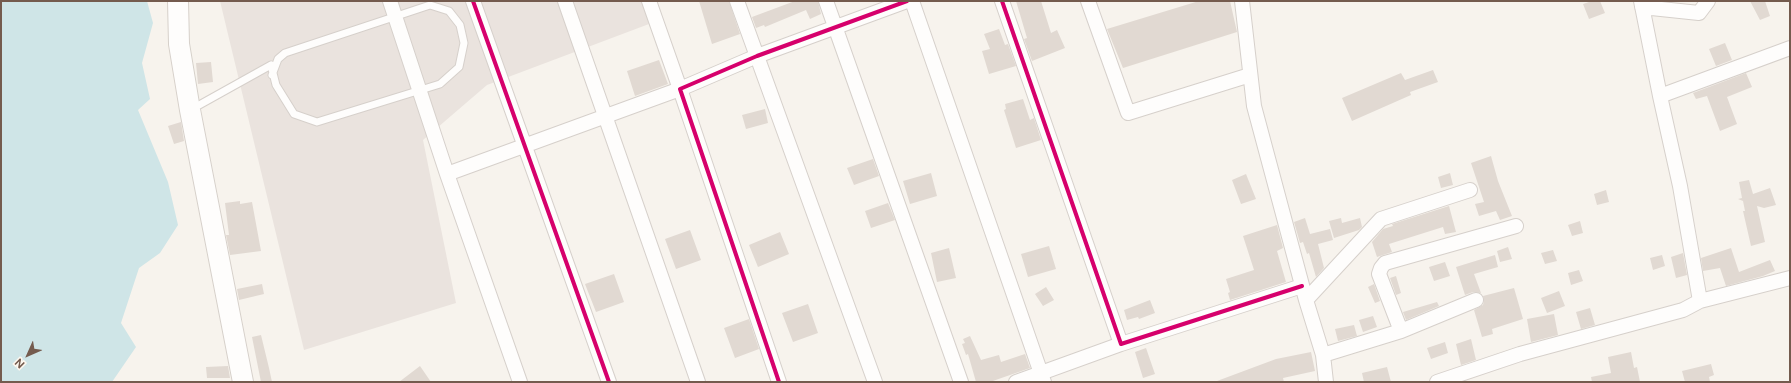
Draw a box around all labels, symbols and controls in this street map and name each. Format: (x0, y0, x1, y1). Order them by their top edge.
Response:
north arrow (8, 335, 48, 375)
text: N (12, 356, 27, 371)

